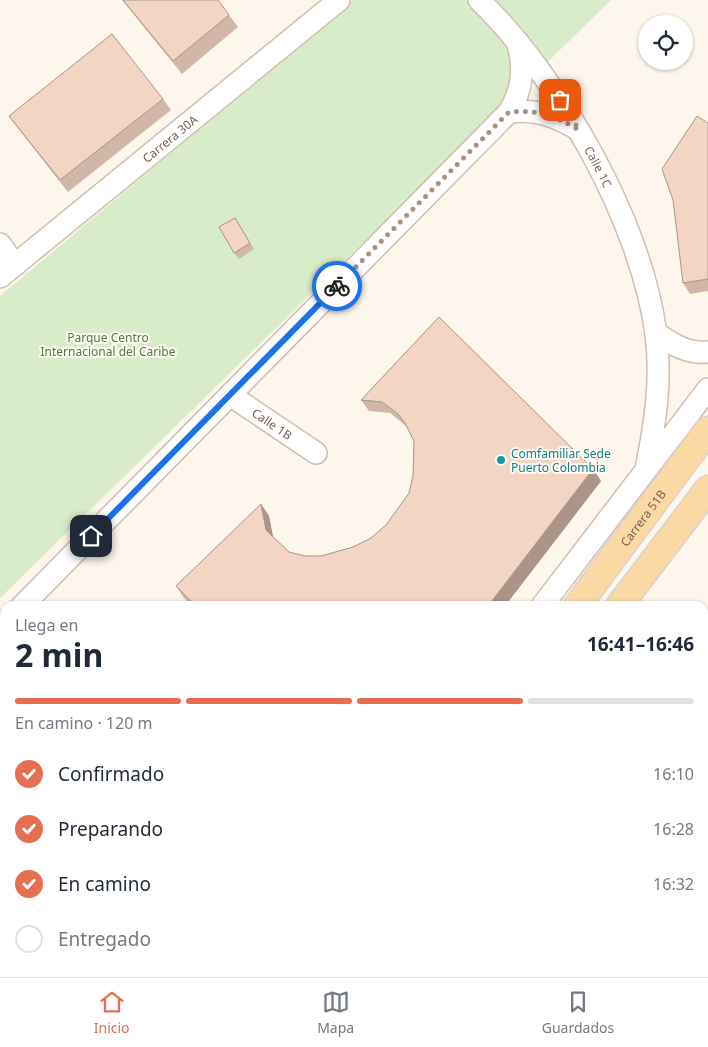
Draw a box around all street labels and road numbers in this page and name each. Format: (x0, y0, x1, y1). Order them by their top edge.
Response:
street label: Carrera 30A (138, 111, 201, 166)
street label: Calle 1C (581, 143, 617, 191)
street label: Calle 1B (249, 404, 296, 443)
street label: Carrera 51B (616, 486, 670, 550)

